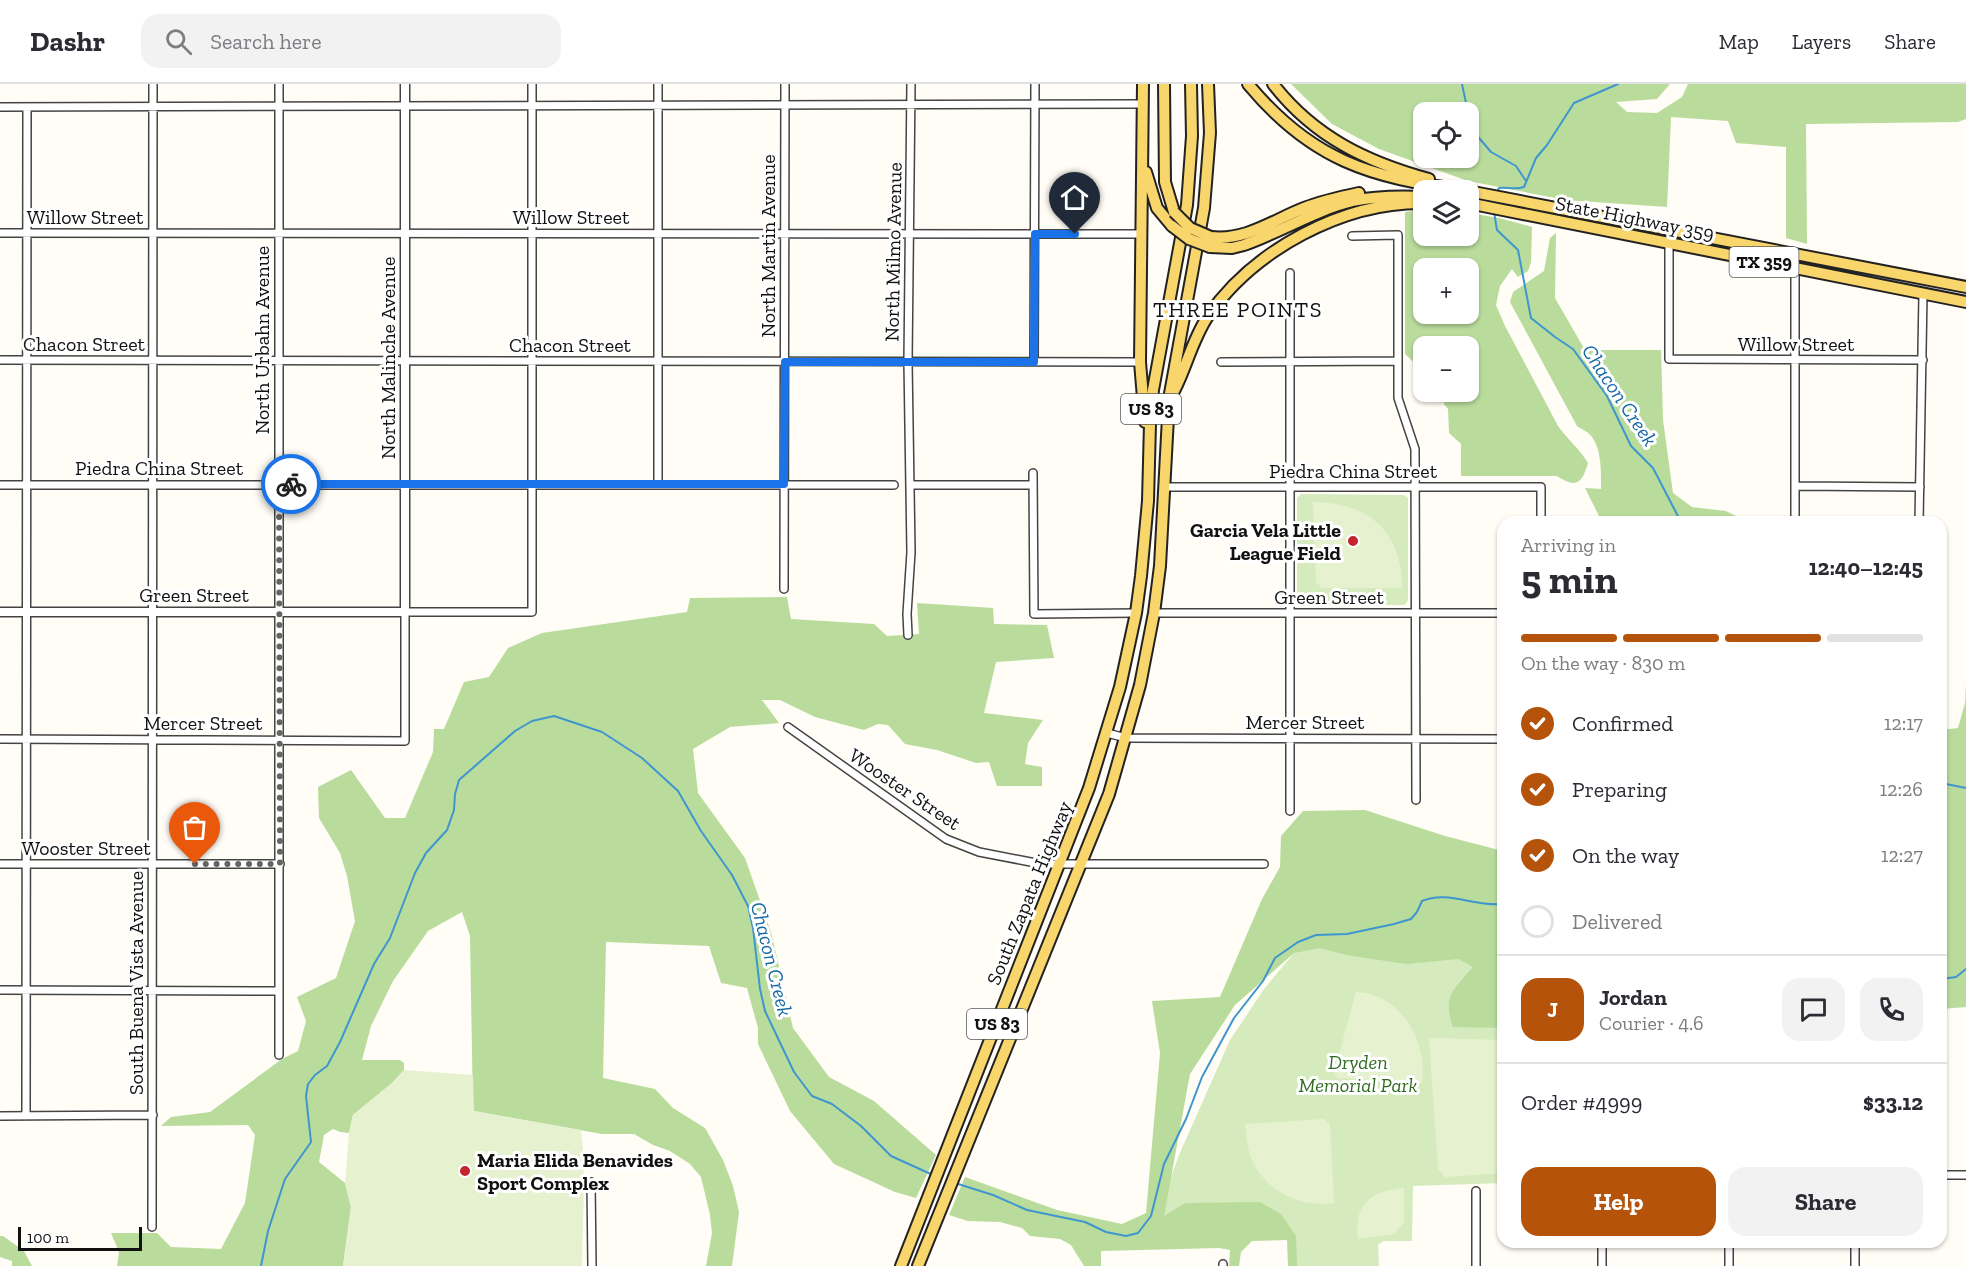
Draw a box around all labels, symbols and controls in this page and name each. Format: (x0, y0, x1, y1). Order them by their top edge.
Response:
search box (141, 14, 561, 68)
text: Dashr (30, 25, 105, 58)
icon: search (162, 25, 195, 58)
text: Search here (210, 28, 322, 55)
text: Map (1719, 29, 1759, 54)
text: Layers (1792, 29, 1851, 54)
text: Share (1884, 29, 1936, 54)
map controls (1413, 102, 1479, 402)
button: locate (1413, 102, 1479, 168)
street label: North Martin Avenue (756, 154, 780, 338)
street label: North Milmo Avenue (879, 162, 907, 342)
pin (1049, 172, 1100, 234)
button: layers (1413, 180, 1479, 246)
icon: home (1058, 181, 1091, 214)
street label: State Highway 359 (1554, 191, 1716, 245)
street label: Willow Street (27, 205, 144, 229)
street label: Willow Street (513, 205, 630, 229)
street label: North Urbahn Avenue (250, 246, 274, 434)
road number: TX 359 (1730, 247, 1798, 277)
street label: North Malinche Avenue (376, 257, 400, 459)
button: + (1413, 258, 1479, 324)
district label: THREE POINTS (1153, 296, 1323, 323)
street label: Chacon Street (23, 332, 146, 356)
street label: Willow Street (1738, 332, 1855, 356)
street label: Chacon Street (509, 333, 632, 357)
button: − (1413, 336, 1479, 402)
water label: Chacon Creek (1577, 339, 1663, 451)
road number: US 83 (1121, 394, 1181, 424)
courier (261, 454, 321, 514)
street label: Piedra China Street (75, 456, 244, 480)
street label: Piedra China Street (1269, 459, 1438, 483)
icon: bike (275, 468, 308, 501)
place label: Garcia Vela Little League Field (1190, 518, 1342, 565)
text: Arriving in (1521, 533, 1616, 557)
marker: Garcia Vela Little League Field (1346, 534, 1360, 548)
text: 12:40–12:45 (1809, 554, 1923, 581)
text: 5 min (1521, 556, 1618, 603)
street label: Green Street (139, 583, 249, 607)
street label: Green Street (1274, 585, 1384, 609)
text: On the way · 830 m (1521, 651, 1685, 675)
icon: check (1521, 707, 1554, 740)
street label: Mercer Street (1246, 710, 1365, 734)
text: Confirmed (1572, 710, 1673, 737)
street label: Mercer Street (144, 711, 263, 735)
text: 12:17 (1884, 711, 1923, 735)
street label: Wooster Street (845, 743, 966, 835)
icon: check (1521, 773, 1554, 806)
text: Preparing (1572, 776, 1667, 803)
text: 12:26 (1880, 777, 1923, 801)
street label: South Zapata Highway (981, 797, 1077, 988)
pin (169, 802, 220, 864)
icon: bag (178, 811, 211, 844)
street label: Wooster Street (21, 836, 151, 860)
icon: check (1521, 839, 1554, 872)
text: On the way (1572, 842, 1679, 869)
text: 12:27 (1881, 843, 1923, 867)
street label: South Buena Vista Avenue (124, 871, 148, 1095)
water label: Chacon Creek (746, 899, 798, 1019)
text: Delivered (1572, 908, 1662, 935)
button: chat (1782, 978, 1845, 1041)
button: phone (1860, 978, 1923, 1041)
text: Jordan (1599, 984, 1667, 1011)
text: J (1547, 996, 1558, 1023)
road number: US 83 (967, 1009, 1027, 1039)
text: Courier · 4.6 (1599, 1011, 1704, 1035)
park label: Dryden Memorial Park (1299, 1050, 1417, 1097)
text: Order #4999 (1521, 1089, 1643, 1116)
text: $33.12 (1863, 1089, 1923, 1116)
place label: Maria Elida Benavides Sport Complex (477, 1148, 673, 1195)
marker: Maria Elida Benavides Sport Complex (458, 1164, 472, 1178)
button: Help (1521, 1167, 1716, 1236)
button: Share (1728, 1167, 1923, 1236)
scale bar (18, 1224, 142, 1252)
text: 100 m (27, 1228, 69, 1247)

